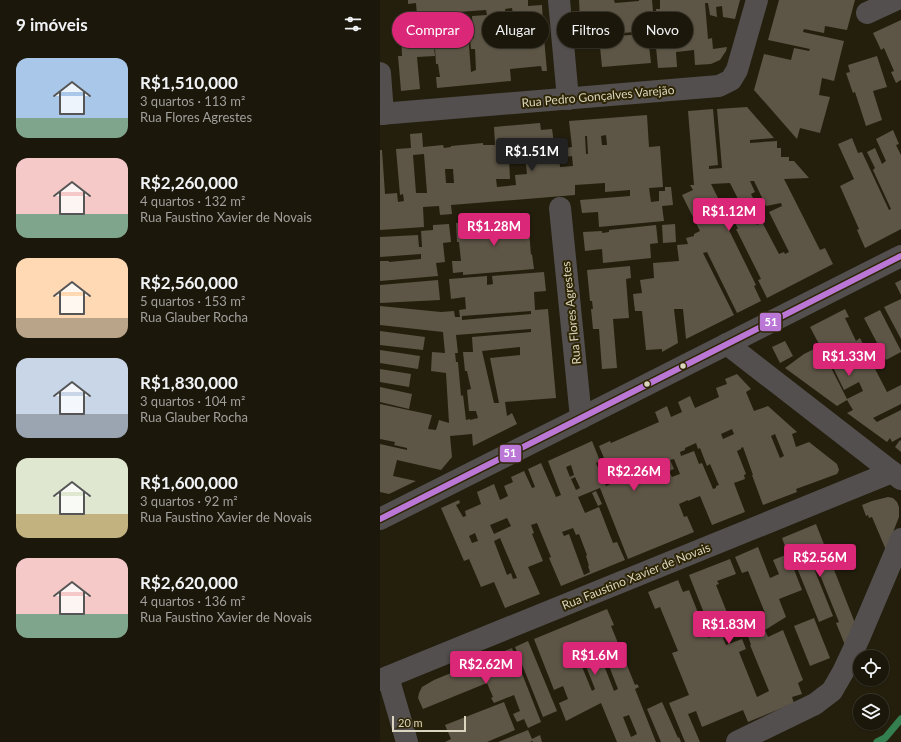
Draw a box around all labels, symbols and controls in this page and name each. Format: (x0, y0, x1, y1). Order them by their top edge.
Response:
chip: Comprar (392, 12, 474, 48)
chip: Alugar (482, 12, 549, 48)
chip: Filtros (557, 12, 624, 48)
chip: Novo (632, 12, 693, 48)
icon: filters (342, 13, 364, 35)
text: 9 imóveis (16, 14, 88, 35)
text: R$1,510,000 (140, 72, 238, 93)
icon: home (48, 74, 96, 122)
street label: Rua Pedro Gonçalves Varejão (521, 82, 675, 110)
text: 3 quartos · 113 m² (140, 93, 245, 109)
text: Rua Flores Agrestes (140, 109, 252, 125)
pin: R$1.51M (495, 138, 569, 172)
text: R$1.51M (505, 143, 559, 159)
text: R$2,260,000 (140, 172, 238, 193)
icon: home (48, 174, 96, 222)
text: 4 quartos · 132 m² (140, 193, 245, 209)
pin: R$1.12M (692, 198, 766, 232)
text: R$1.12M (702, 203, 756, 219)
text: Rua Faustino Xavier de Novais (140, 209, 312, 225)
pin: R$1.28M (457, 213, 531, 247)
text: R$1.28M (467, 218, 521, 234)
street label: Rua Flores Agrestes (558, 261, 584, 365)
text: R$2,560,000 (140, 272, 238, 293)
icon: home (48, 274, 96, 322)
text: 5 quartos · 153 m² (140, 293, 245, 309)
text: Rua Glauber Rocha (140, 309, 248, 325)
line badge: 51 (759, 312, 782, 332)
text: 51 (765, 315, 777, 328)
pin: R$1.33M (812, 343, 886, 377)
text: R$1.33M (822, 348, 876, 364)
unlabelled marker (678, 361, 688, 371)
text: R$1,830,000 (140, 372, 238, 393)
icon: home (48, 374, 96, 422)
unlabelled marker (642, 379, 652, 389)
text: 3 quartos · 104 m² (140, 393, 245, 409)
text: Rua Glauber Rocha (140, 409, 248, 425)
line badge: 51 (499, 444, 522, 463)
text: 51 (504, 446, 516, 459)
pin: R$2.26M (597, 458, 671, 492)
text: R$2.26M (607, 463, 661, 479)
text: R$1,600,000 (140, 472, 238, 493)
icon: home (48, 474, 96, 522)
text: 3 quartos · 92 m² (140, 493, 238, 509)
text: Rua Faustino Xavier de Novais (140, 509, 312, 525)
street label: Rua Faustino Xavier de Novais (560, 539, 712, 613)
pin: R$2.56M (783, 544, 857, 578)
text: R$2.56M (793, 549, 847, 565)
text: R$2,620,000 (140, 572, 238, 593)
icon: home (48, 574, 96, 622)
text: 4 quartos · 136 m² (140, 593, 245, 609)
text: Rua Faustino Xavier de Novais (140, 609, 312, 625)
pin: R$1.83M (692, 611, 766, 645)
text: R$1.83M (702, 616, 756, 632)
pin: R$1.6M (562, 642, 628, 676)
text: R$1.6M (572, 647, 618, 663)
map controls (853, 650, 889, 730)
button: locate (853, 650, 889, 686)
pin: R$2.62M (449, 651, 523, 685)
text: R$2.62M (459, 656, 513, 672)
button: layers (853, 694, 889, 730)
scale bar (392, 714, 466, 733)
text: 20 m (398, 716, 423, 729)

